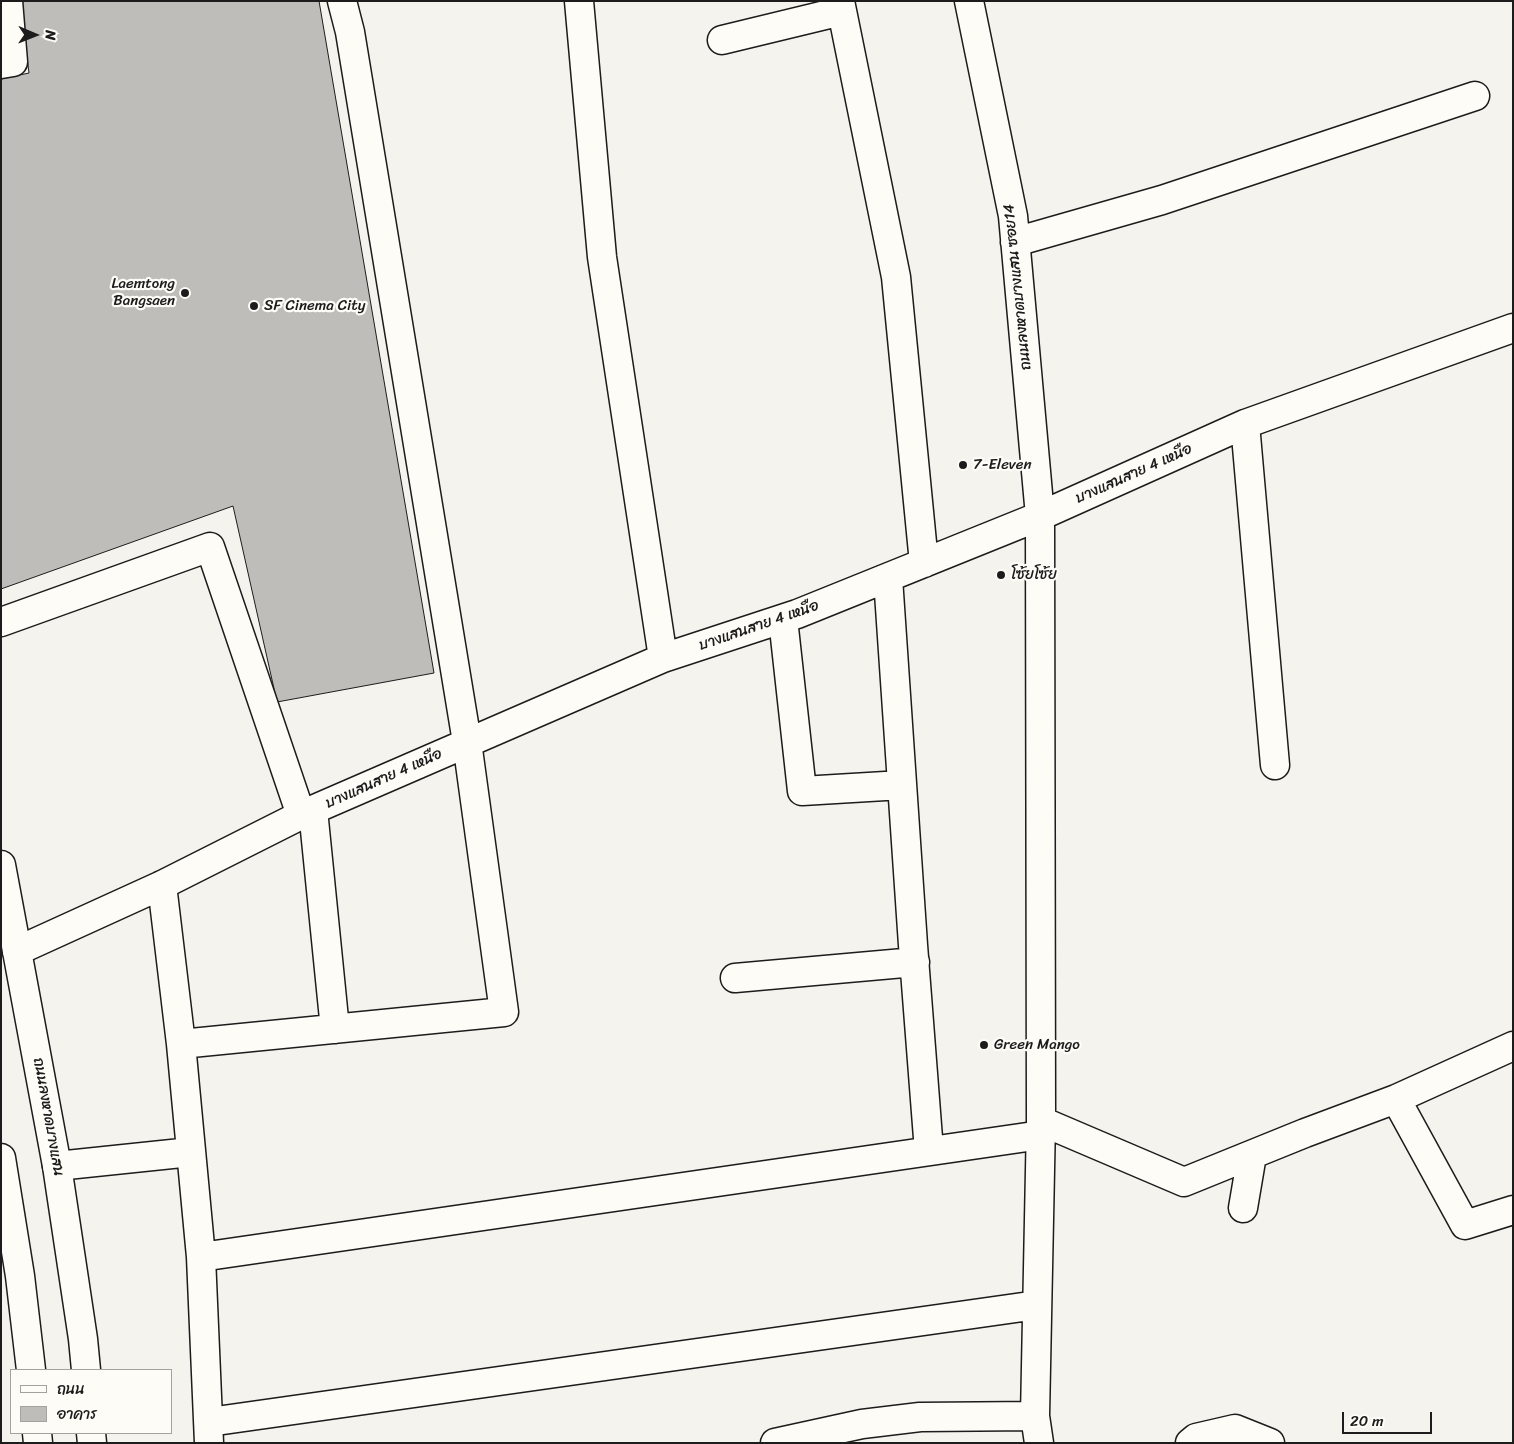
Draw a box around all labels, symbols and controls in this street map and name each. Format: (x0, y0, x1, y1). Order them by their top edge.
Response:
north arrow (10, 10, 60, 60)
text: N (38, 30, 63, 40)
street label: ถนนลงหาดบางแสน ซอย14 (1000, 203, 1036, 371)
place label: Laemtong Bangsaen (112, 275, 175, 310)
marker: Laemtong Bangsaen (179, 287, 191, 299)
place label: SF Cinema City (264, 297, 366, 315)
marker: SF Cinema City (248, 300, 260, 312)
street label: บางแสนสาย 4 เหนือ (1073, 440, 1195, 508)
place label: 7-Eleven (973, 456, 1032, 474)
marker: 7-Eleven (957, 459, 969, 471)
place label: โซ้ยโซ้ย (1011, 566, 1057, 584)
marker: โซ้ยโซ้ย (995, 569, 1007, 581)
street label: บางแสนสาย 4 เหนือ (697, 597, 821, 655)
street label: บางแสนสาย 4 เหนือ (323, 745, 445, 813)
place label: Green Mango (994, 1036, 1080, 1054)
marker: Green Mango (978, 1039, 990, 1051)
street label: ถนนลงหาดบางแสน (29, 1056, 67, 1178)
legend (10, 1369, 172, 1434)
text: ถนน (57, 1376, 85, 1402)
text: อาคาร (57, 1401, 97, 1427)
scale bar (1344, 1402, 1434, 1434)
text: 20 m (1350, 1408, 1384, 1434)

